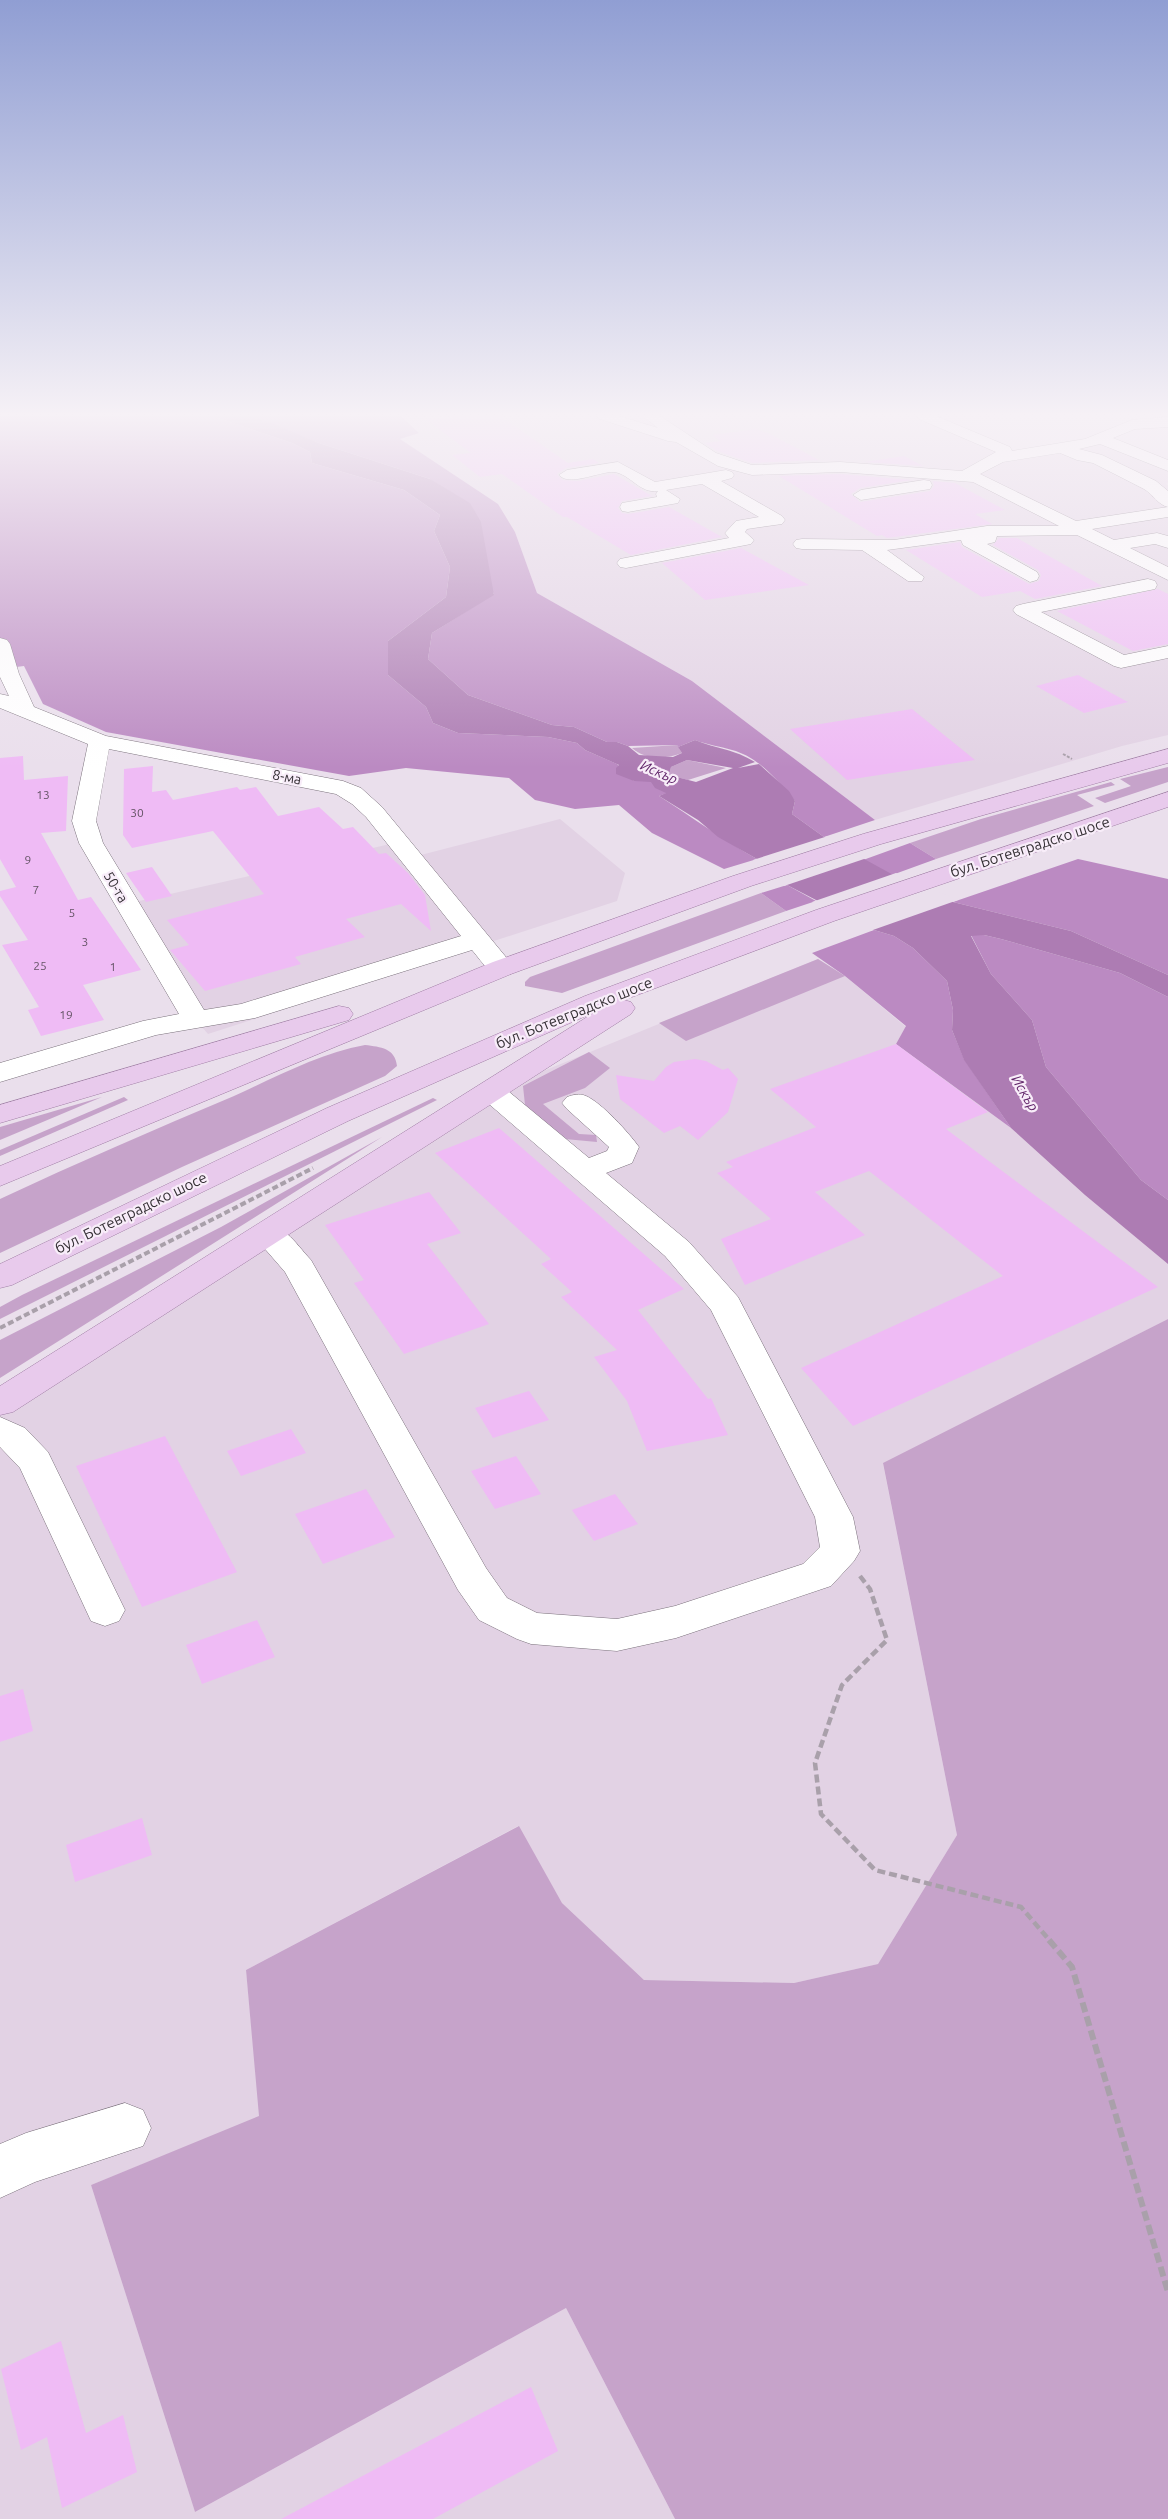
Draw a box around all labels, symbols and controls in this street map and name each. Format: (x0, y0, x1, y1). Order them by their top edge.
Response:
water label: Искър (638, 757, 680, 787)
street label: 8-ма (271, 766, 303, 788)
house number: 13 (36, 788, 50, 801)
house number: 30 (130, 806, 144, 819)
street label: бул. Ботевградско шосе (948, 813, 1112, 880)
house number: 9 (25, 853, 31, 866)
street label: 50-та (101, 869, 131, 905)
house number: 7 (33, 883, 39, 896)
house number: 5 (69, 906, 75, 919)
house number: 3 (82, 935, 88, 948)
house number: 25 (33, 959, 47, 972)
house number: 1 (110, 960, 116, 973)
street label: бул. Ботевградско шосе (493, 973, 654, 1052)
house number: 19 (59, 1008, 73, 1021)
water label: Искър (1008, 1072, 1042, 1114)
street label: бул. Ботевградско шосе (52, 1168, 210, 1257)

